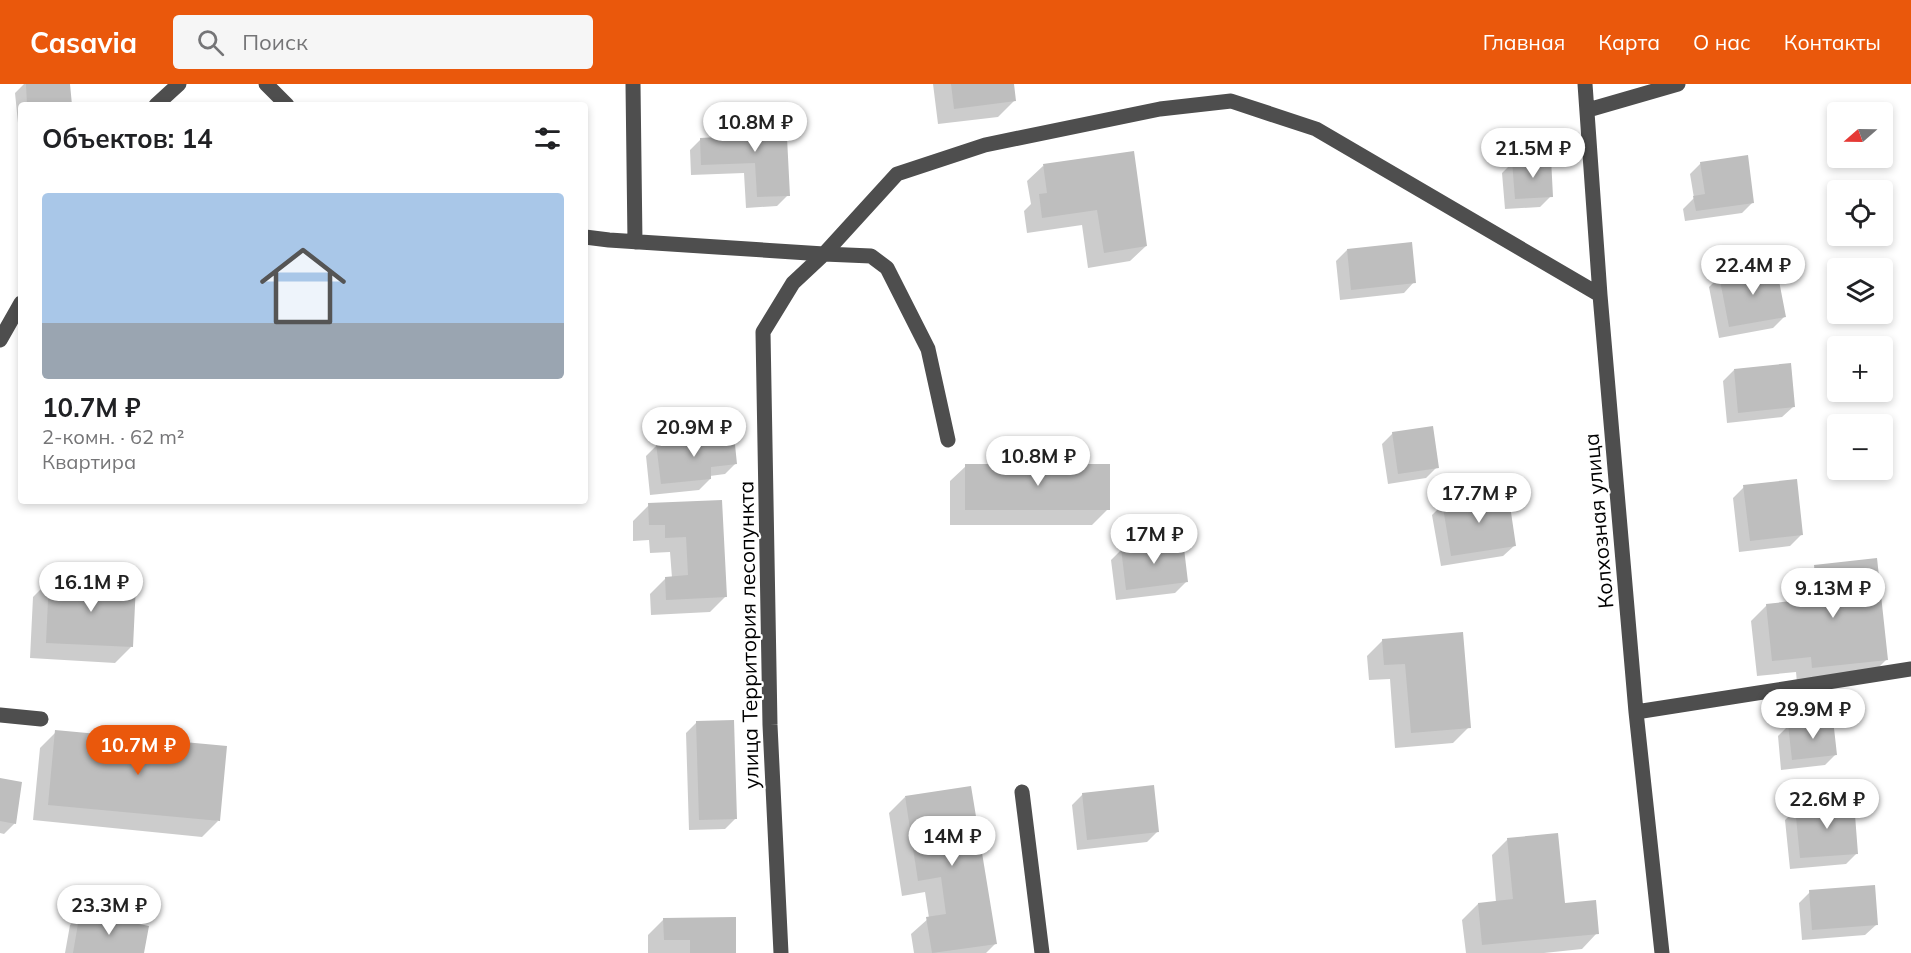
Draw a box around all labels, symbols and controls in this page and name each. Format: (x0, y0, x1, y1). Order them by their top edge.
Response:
search box (173, 15, 593, 69)
text: Casavia (30, 25, 137, 60)
icon: search (194, 26, 227, 59)
text: Поиск (242, 28, 308, 56)
text: Главная (1483, 29, 1565, 55)
text: Карта (1598, 29, 1660, 55)
text: О нас (1693, 29, 1751, 55)
text: Контакты (1784, 29, 1881, 55)
pin: 10.8M ₽ (700, 102, 810, 153)
north arrow (1827, 102, 1893, 168)
map controls (1827, 102, 1893, 480)
text: 10.8M ₽ (717, 109, 793, 134)
text: Объектов: 14 (42, 122, 213, 155)
icon: filters (531, 122, 564, 155)
pin: 21.5M ₽ (1478, 128, 1588, 179)
text: 21.5M ₽ (1495, 135, 1571, 160)
button: locate (1827, 180, 1893, 246)
icon: home (249, 232, 357, 340)
pin: 22.4M ₽ (1698, 245, 1808, 296)
text: 22.4M ₽ (1715, 252, 1791, 277)
button: layers (1827, 258, 1893, 324)
button: + (1827, 336, 1893, 402)
text: 10.7M ₽ (42, 391, 141, 424)
pin: 20.9M ₽ (639, 407, 749, 458)
text: 20.9M ₽ (656, 414, 732, 439)
button: − (1827, 414, 1893, 480)
text: 2-комн. · 62 m² (42, 424, 184, 449)
street label: Колхозная улица (1577, 432, 1619, 610)
pin: 10.8M ₽ (983, 436, 1093, 487)
text: 10.8M ₽ (1000, 443, 1076, 468)
text: Квартира (42, 449, 136, 474)
pin: 17.7M ₽ (1424, 473, 1534, 524)
text: 17.7M ₽ (1441, 480, 1517, 505)
street label: улица Территория лесопункта (732, 481, 764, 789)
pin: 17M ₽ (1112, 514, 1196, 565)
text: 17M ₽ (1125, 521, 1183, 546)
pin: 16.1M ₽ (36, 562, 146, 613)
pin: 9.13M ₽ (1778, 568, 1888, 619)
text: 16.1M ₽ (53, 569, 129, 594)
text: 9.13M ₽ (1795, 575, 1871, 600)
pin: 29.9M ₽ (1758, 689, 1868, 740)
text: 29.9M ₽ (1775, 696, 1851, 721)
pin: 10.7M ₽ (83, 725, 193, 776)
text: 10.7M ₽ (100, 732, 176, 757)
pin: 22.6M ₽ (1772, 779, 1882, 830)
text: 22.6M ₽ (1789, 786, 1865, 811)
pin: 14M ₽ (910, 816, 994, 867)
text: 14M ₽ (923, 823, 981, 848)
pin: 23.3M ₽ (54, 885, 164, 936)
text: 23.3M ₽ (71, 892, 147, 917)

